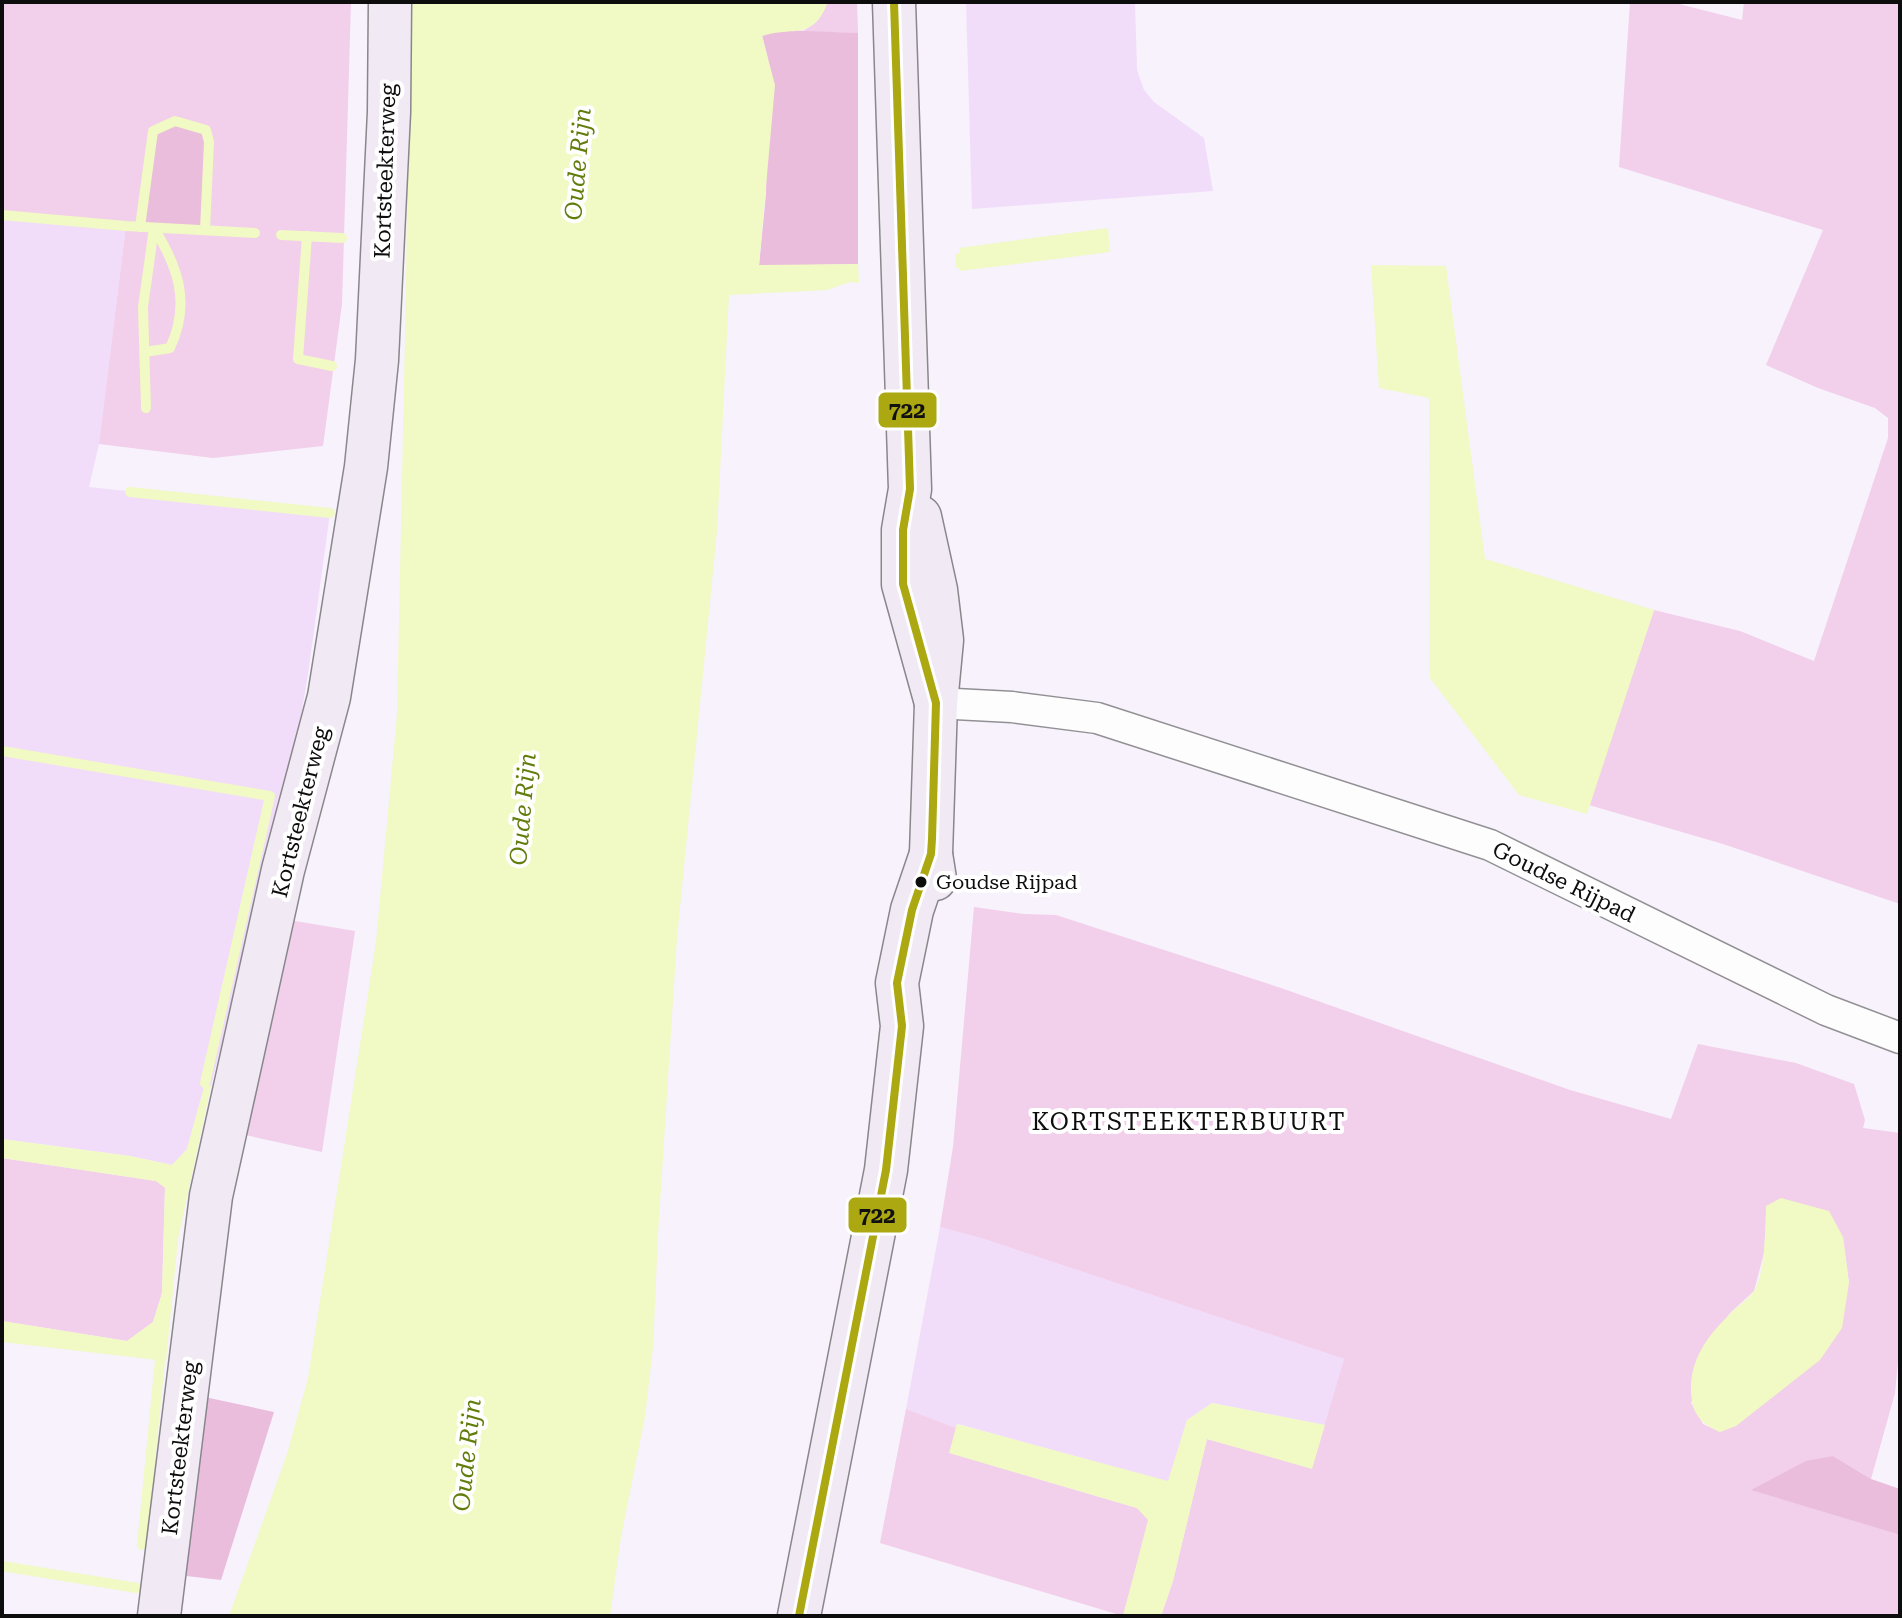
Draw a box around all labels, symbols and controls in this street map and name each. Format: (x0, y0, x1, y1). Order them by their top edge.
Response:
street label: Kortsteekterweg (369, 83, 401, 259)
water label: Oude Rijn (559, 106, 597, 222)
line badge: 722 (877, 391, 938, 429)
text: 722 (889, 398, 925, 423)
street label: Kortsteekterweg (267, 724, 333, 900)
water label: Oude Rijn (504, 751, 542, 867)
street label: Goudse Rijpad (1489, 837, 1639, 927)
place label: Goudse Rijpad (936, 870, 1078, 894)
marker: Goudse Rijpad (913, 874, 929, 890)
district label: KORTSTEEKTERBUURT (1031, 1108, 1347, 1136)
line badge: 722 (847, 1196, 908, 1234)
text: 722 (859, 1203, 895, 1228)
street label: Kortsteekterweg (157, 1359, 203, 1536)
water label: Oude Rijn (447, 1397, 487, 1513)

